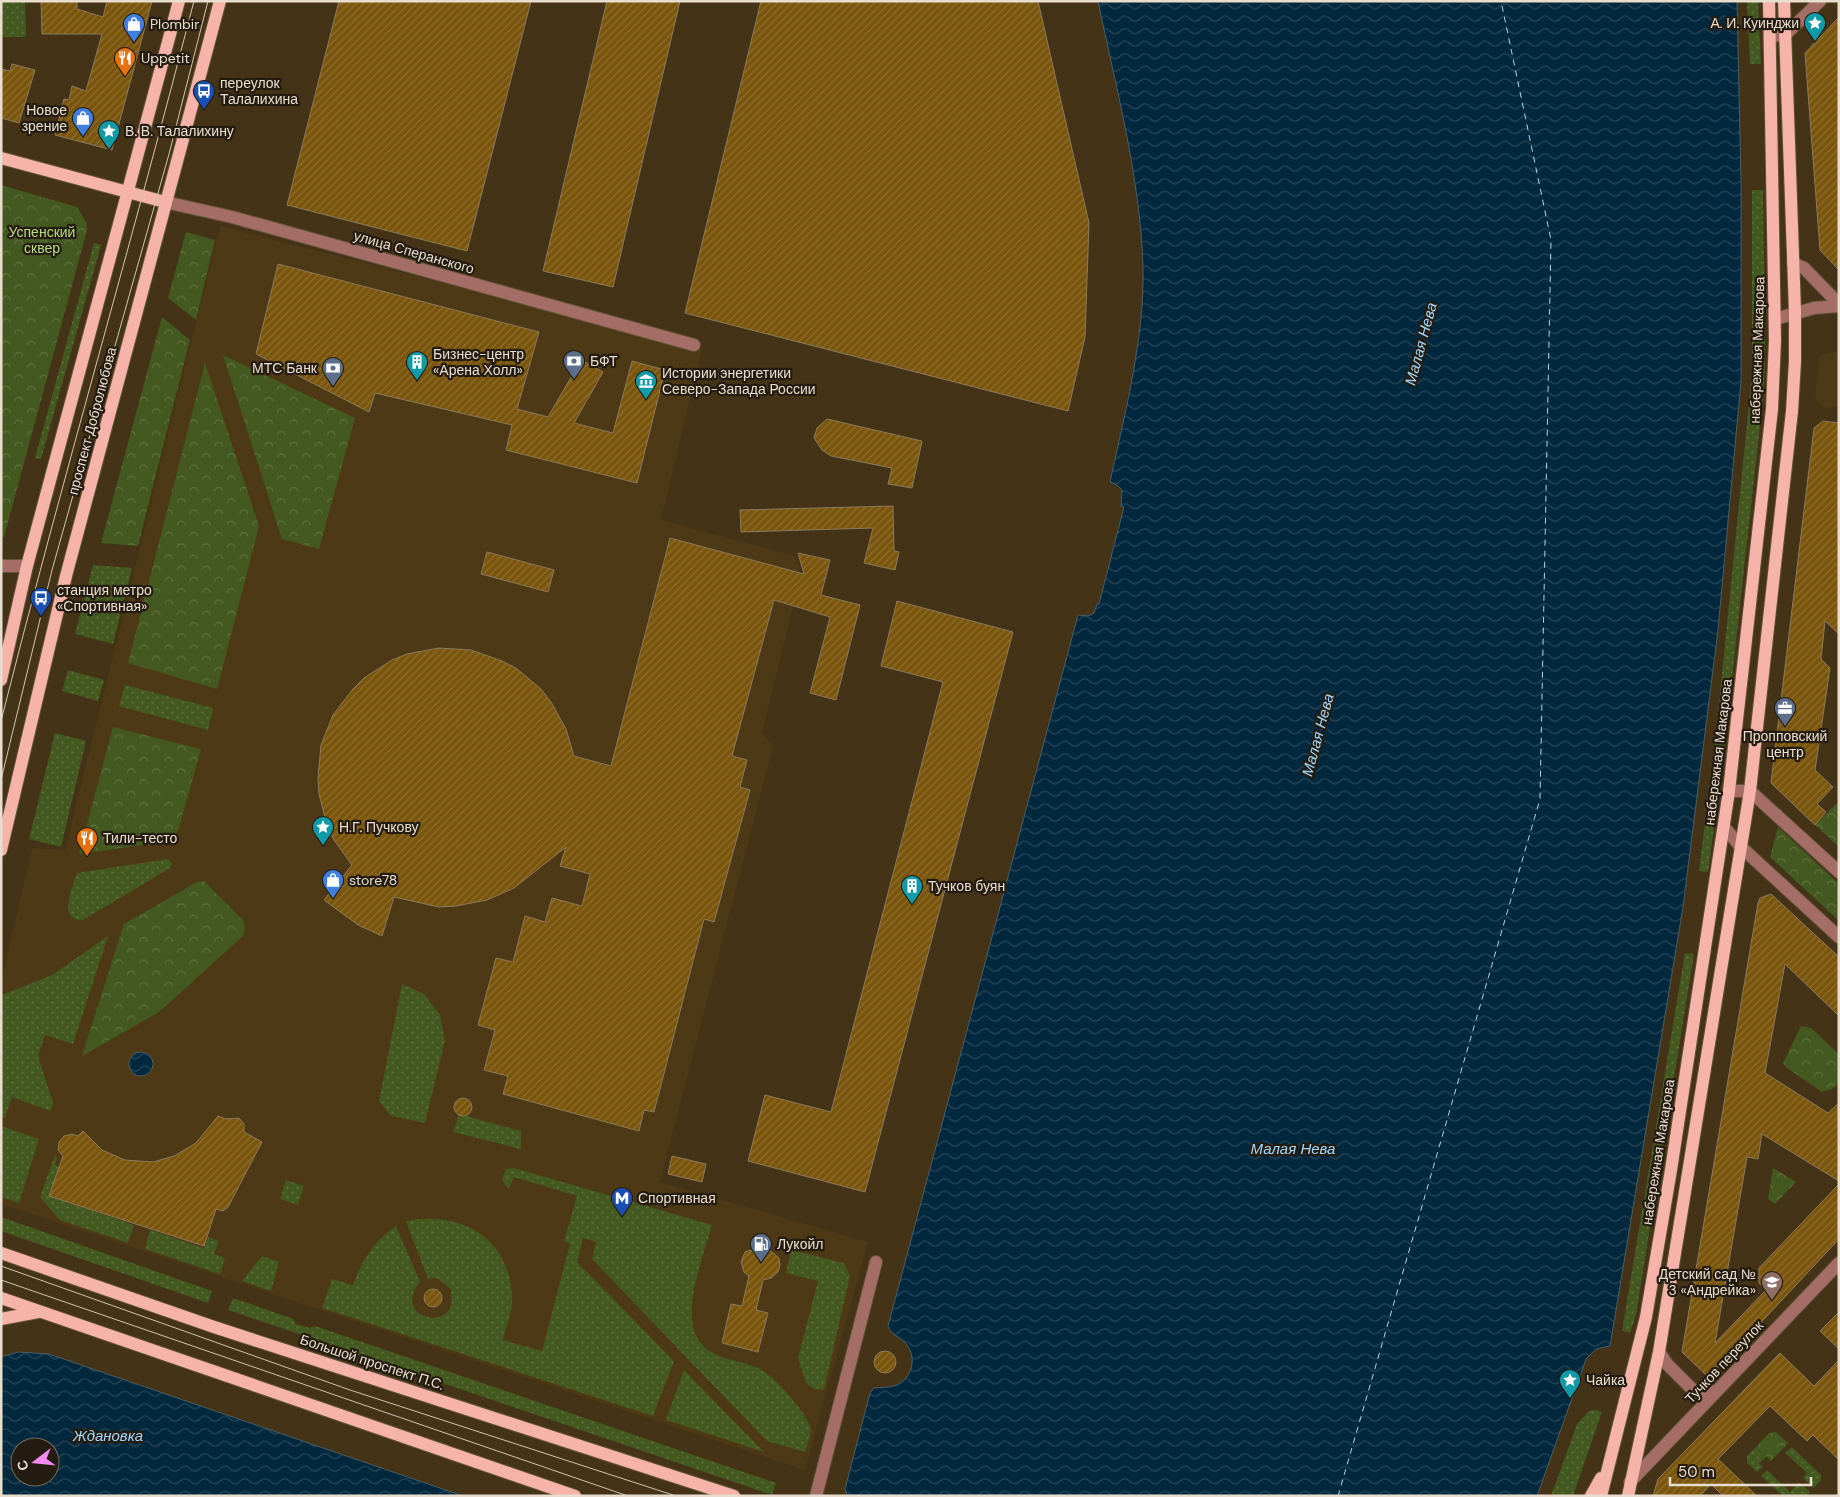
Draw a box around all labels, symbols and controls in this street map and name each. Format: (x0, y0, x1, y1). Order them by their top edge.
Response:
place icon: А. И. Куинджи (1803, 11, 1827, 42)
shop icon: Plombir (122, 12, 146, 43)
place label: А. И. Куинджи (1711, 14, 1799, 32)
place label: Plombir (150, 15, 199, 33)
restaurant icon: Uppetit (113, 46, 137, 77)
place label: Uppetit (141, 49, 190, 67)
place label: переулок Талалихина (220, 74, 298, 108)
bus stop icon: переулок Талалихина (192, 79, 216, 110)
place label: Новое зрение (22, 101, 67, 135)
shop icon: Новое зрение (71, 106, 95, 137)
place icon: В. В. Талалихину (97, 119, 121, 150)
place label: В. В. Талалихину (125, 122, 234, 140)
park label: Успенский сквер (9, 223, 75, 257)
street label: улица Сперанского (352, 226, 477, 278)
street label: набережная Макарова (1745, 276, 1769, 424)
water label: Малая Нева (1400, 300, 1442, 388)
street label: проспект Добролюбова (64, 345, 120, 497)
place label: Бизнес-центр «Арена Холл» (433, 345, 524, 379)
bank icon: БФТ (562, 349, 586, 380)
building icon: Бизнес-центр «Арена Холл» (405, 350, 429, 381)
place label: БФТ (590, 352, 618, 370)
bank icon: МТС Банк (321, 356, 345, 387)
place label: МТС Банк (252, 359, 318, 377)
place label: Истории энергетики Северо-Запада России (662, 364, 816, 398)
museum icon: Истории энергетики Северо-Запада России (634, 369, 658, 400)
place label: станция метро «Спортивная» (57, 581, 152, 615)
bus stop icon: станция метро «Спортивная» (29, 586, 53, 617)
street label: набережная Макарова (1700, 678, 1736, 826)
water label: Малая Нева (1297, 691, 1339, 779)
office icon: Пропповский центр (1773, 696, 1797, 727)
place label: Пропповский центр (1743, 727, 1827, 761)
place icon: Н.Г. Пучкову (311, 815, 335, 846)
place label: Н.Г. Пучкову (339, 818, 419, 836)
restaurant icon: Тили-тесто (75, 826, 99, 857)
place label: Тили-тесто (103, 829, 178, 847)
shop icon: store78 (321, 868, 345, 899)
place label: store78 (349, 871, 397, 889)
building icon: Тучков буян (900, 874, 924, 905)
place label: Тучков буян (928, 877, 1005, 895)
street label: набережная Макарова (1638, 1078, 1678, 1226)
water label: Малая Нева (1251, 1139, 1335, 1159)
metro station icon: Спортивная (610, 1186, 634, 1217)
place label: Спортивная (638, 1189, 716, 1207)
fuel station icon: Лукойл (749, 1232, 773, 1263)
place label: Лукойл (777, 1235, 823, 1253)
place label: Детский сад № 3 «Андрейка» (1659, 1265, 1756, 1299)
school or university icon: Детский сад № 3 «Андрейка» (1760, 1270, 1784, 1301)
street label: Тучков переулок (1681, 1316, 1768, 1407)
street label: Большой проспект П.С. (298, 1330, 446, 1394)
place icon: Чайка (1558, 1368, 1582, 1399)
place label: Чайка (1586, 1371, 1625, 1389)
water label: Ждановка (72, 1426, 143, 1446)
north arrow (10, 1437, 60, 1487)
scale bar (1670, 1454, 1811, 1486)
text: С (12, 1458, 33, 1473)
text: 50 m (1678, 1462, 1715, 1482)

